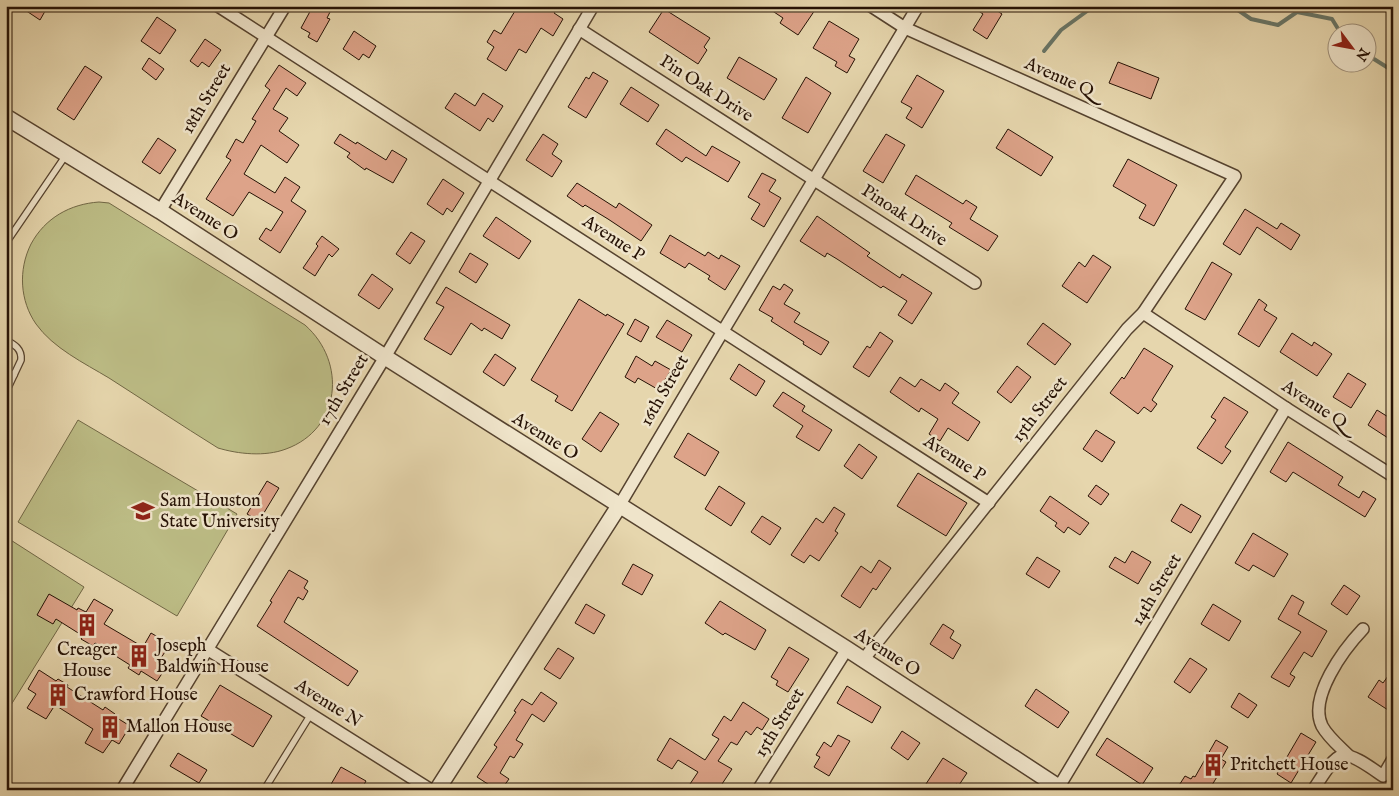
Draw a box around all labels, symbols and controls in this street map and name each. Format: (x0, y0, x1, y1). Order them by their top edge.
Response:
north arrow (1326, 22, 1376, 72)
text: N (1351, 44, 1374, 64)
street label: Pin Oak Drive (655, 50, 757, 128)
street label: Avenue Q (1020, 52, 1109, 109)
street label: 18th Street (177, 60, 237, 138)
street label: Pinoak Drive (857, 180, 951, 252)
street label: Avenue O (167, 187, 242, 247)
street label: Avenue P (577, 210, 648, 268)
street label: 17th Street (314, 350, 374, 430)
street label: 16th Street (635, 351, 695, 431)
street label: 15th Street (1007, 372, 1073, 448)
street label: Avenue Q (1276, 375, 1362, 442)
street label: Avenue O (507, 407, 582, 466)
street label: Avenue P (918, 430, 989, 488)
place label: Sam Houston State University (160, 490, 280, 534)
school or university icon: Sam Houston State University (130, 498, 156, 524)
street label: 14th Street (1127, 550, 1187, 630)
building icon: Creager House (74, 612, 100, 638)
street label: Avenue O (849, 623, 924, 683)
place label: Joseph Baldwin House (154, 635, 269, 679)
place label: Creager House (57, 639, 117, 683)
building icon: Joseph Baldwin House (126, 643, 152, 669)
street label: Avenue N (289, 674, 366, 734)
building icon: Crawford House (45, 682, 71, 708)
place label: Crawford House (74, 684, 198, 707)
street label: 15th Street (750, 684, 810, 762)
building icon: Mallon House (97, 714, 123, 740)
place label: Mallon House (126, 716, 232, 739)
building icon: Pritchett House (1200, 752, 1226, 778)
place label: Pritchett House (1230, 754, 1349, 777)

